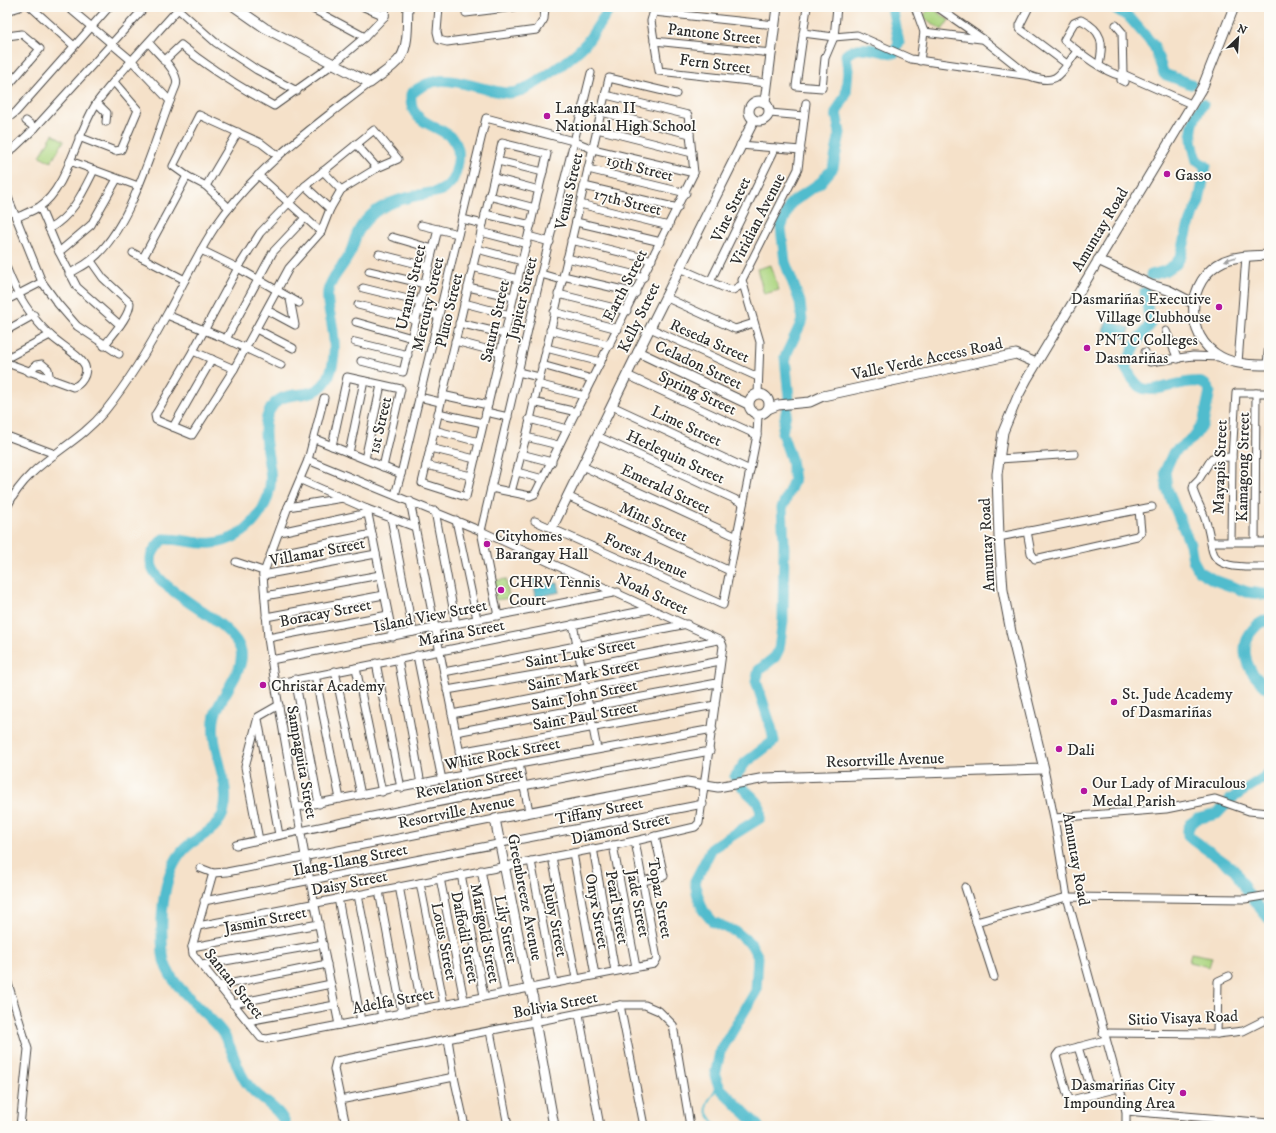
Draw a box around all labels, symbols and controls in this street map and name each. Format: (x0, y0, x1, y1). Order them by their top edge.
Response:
north arrow (1218, 18, 1258, 58)
street label: Pantone Street (666, 19, 761, 49)
text: N (1235, 22, 1249, 38)
street label: Fern Street (678, 50, 752, 78)
place label: Langkaan II National High School (555, 98, 696, 136)
marker: Langkaan II National High School (542, 111, 552, 121)
street label: 19th Street (604, 150, 675, 186)
street label: Venus Street (550, 151, 588, 233)
place label: Gasso (1175, 165, 1212, 185)
marker: Gasso (1162, 169, 1172, 179)
street label: Viridian Avenue (726, 170, 790, 270)
street label: Vine Street (706, 173, 755, 246)
street label: 17th Street (592, 184, 664, 220)
street label: Amuntay Road (1067, 184, 1133, 275)
street label: Uranus Street (391, 242, 431, 332)
street label: Earth Street (598, 246, 652, 325)
street label: Mercury Street (407, 255, 449, 353)
street label: Jupiter Street (502, 255, 542, 344)
one-way arrow (1224, 256, 1236, 262)
street label: Pluto Street (431, 271, 467, 349)
street label: Saturn Street (476, 278, 514, 364)
street label: Kelly Street (613, 279, 665, 356)
place label: Dasmariñas Executive Village Clubhouse (1071, 289, 1211, 327)
marker: Dasmariñas Executive Village Clubhouse (1214, 302, 1224, 312)
street label: Reseda Street (667, 314, 753, 367)
place label: PNTC Colleges Dasmariñas (1095, 330, 1198, 368)
street label: Valle Verde Access Road (849, 333, 1004, 385)
street label: Celadon Street (652, 336, 746, 394)
marker: PNTC Colleges Dasmariñas (1082, 343, 1092, 353)
street label: Spring Street (655, 366, 740, 420)
street label: 1st Street (364, 395, 396, 456)
street label: Lime Street (648, 401, 725, 451)
street label: Kamagong Street (1232, 412, 1254, 522)
street label: Mayapis Street (1208, 419, 1232, 515)
street label: Herlequin Street (623, 425, 728, 488)
street label: Emerald Street (618, 459, 714, 518)
street label: Mint Street (616, 497, 691, 546)
street label: Amuntay Road (975, 497, 999, 592)
place label: Cityhomes Barangay Hall (495, 526, 589, 564)
street label: Forest Avenue (601, 529, 691, 583)
street label: Villamar Street (267, 533, 367, 571)
marker: Cityhomes Barangay Hall (482, 539, 492, 549)
street label: Noah Street (613, 569, 692, 619)
place label: CHRV Tennis Court (509, 572, 600, 610)
marker: CHRV Tennis Court (496, 585, 506, 595)
street label: Boracay Street (278, 594, 373, 632)
street label: Island View Street (372, 595, 489, 637)
street label: Marina Street (416, 615, 506, 651)
street label: Saint Luke Street (524, 633, 637, 672)
street label: Saint Mark Street (526, 654, 640, 696)
street label: Saint John Street (529, 675, 639, 715)
place label: Christar Academy (271, 676, 385, 696)
marker: Christar Academy (258, 680, 268, 690)
place label: St. Jude Academy of Dasmariñas (1122, 684, 1233, 722)
street label: Saint Paul Street (531, 697, 639, 735)
marker: St. Jude Academy of Dasmariñas (1109, 697, 1119, 707)
street label: Sampaguita Street (282, 704, 322, 820)
street label: White Rock Street (442, 733, 562, 775)
place label: Dali (1067, 740, 1095, 760)
marker: Dali (1054, 744, 1064, 754)
street label: Resortville Avenue (826, 748, 945, 772)
street label: Revelation Street (414, 763, 525, 803)
place label: Our Lady of Miraculous Medal Parish (1092, 773, 1246, 811)
marker: Our Lady of Miraculous Medal Parish (1079, 786, 1089, 796)
street label: Resortville Avenue (396, 791, 517, 833)
street label: Tiffany Street (554, 793, 645, 829)
street label: Diamond Street (569, 809, 671, 849)
street label: Amuntay Road (1058, 811, 1094, 907)
street label: Greenbreeze Avenue (503, 832, 547, 963)
street label: Ilang-Ilang Street (291, 839, 409, 881)
street label: Topaz Street (643, 856, 677, 940)
street label: Daisy Street (309, 866, 389, 900)
street label: Jade Street (621, 866, 654, 939)
street label: Pearl Street (601, 869, 633, 946)
street label: Onyx Street (581, 872, 613, 950)
street label: Marigold Street (466, 882, 504, 985)
street label: Ruby Street (538, 882, 572, 959)
street label: Daffodil Street (446, 889, 484, 985)
street label: Lily Street (490, 893, 522, 965)
street label: Lotus Street (427, 901, 461, 982)
street label: Jasmin Street (220, 902, 308, 938)
street label: Santan Street (200, 944, 269, 1023)
street label: Adelfa Street (351, 983, 436, 1019)
street label: Bolivia Street (511, 987, 599, 1023)
street label: Sitio Visaya Road (1128, 1006, 1238, 1030)
place label: Dasmariñas City Impounding Area (1063, 1075, 1175, 1113)
marker: Dasmariñas City Impounding Area (1178, 1088, 1188, 1098)

